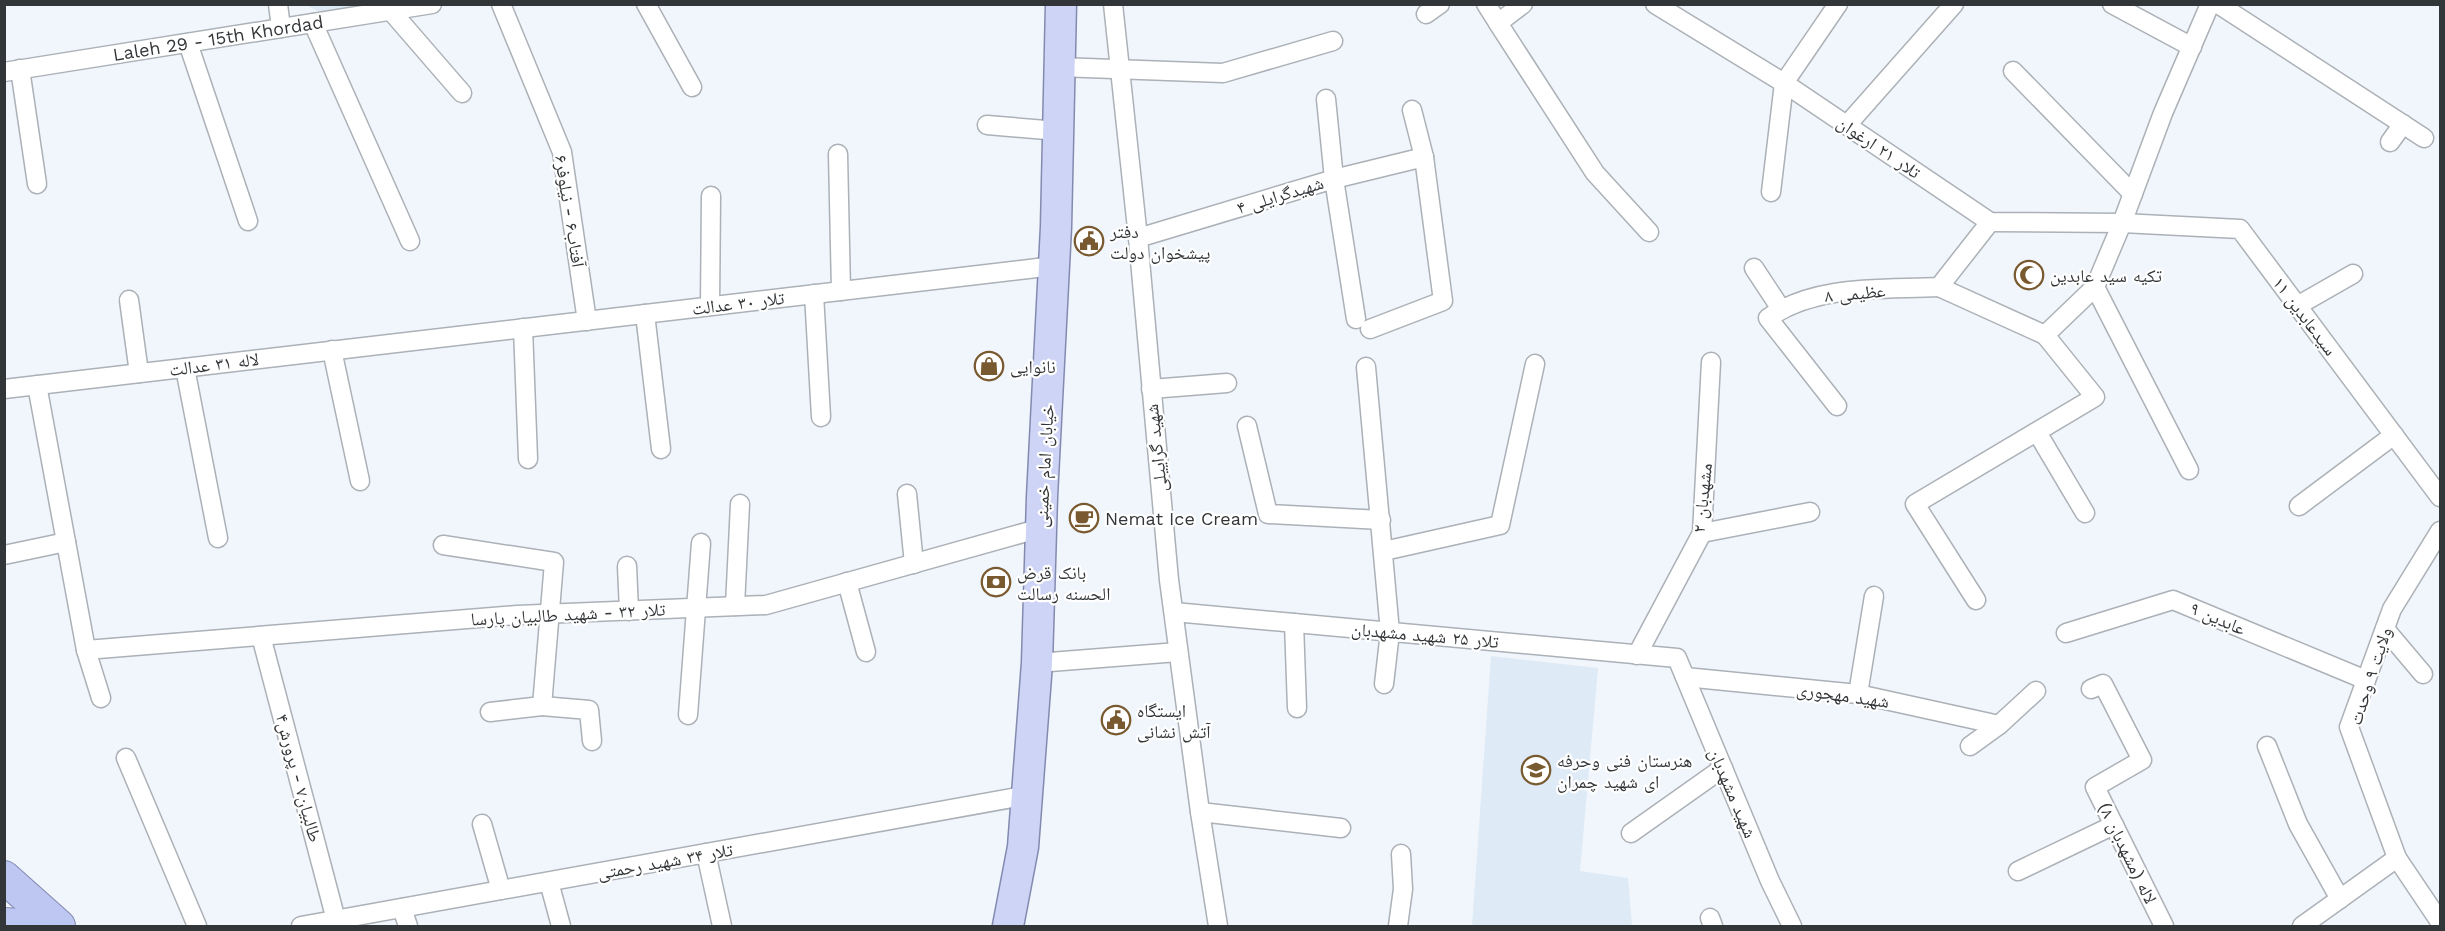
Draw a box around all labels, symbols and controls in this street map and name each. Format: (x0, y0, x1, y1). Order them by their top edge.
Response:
street label: Laleh 29 - 15th Khordad (111, 11, 325, 65)
street label: تلار ۲۱ ارغوان (1833, 111, 1925, 183)
street label: آفتاب۶ - نیلوفر۶ (550, 153, 589, 269)
street label: شهیدگرایلی ۴ (1234, 172, 1326, 219)
place label: دفتر پیشخوان دولت (1109, 221, 1210, 264)
public building icon: دفتر پیشخوان دولت (1073, 225, 1105, 257)
mosque icon: تکیه سید عابدین (2013, 259, 2045, 291)
place label: تکیه سید عابدین (2050, 265, 2162, 287)
street label: سیدعابدین ۱۱ (2268, 273, 2341, 360)
street label: عظیمی ۸ (1824, 280, 1886, 307)
street label: تلار ۳۰ عدالت (691, 287, 785, 319)
street label: لاله ۳۱ عدالت (168, 348, 260, 380)
shop icon: نانوایی (973, 350, 1005, 382)
place label: نانوایی (1010, 356, 1056, 378)
street label: شهید گراییلی (1141, 403, 1172, 493)
street label: خیابان امام خمینی (1030, 404, 1060, 528)
street label: مشهدبان ۲ (1688, 462, 1717, 534)
cafe icon: Nemat Ice Cream (1068, 502, 1100, 534)
place label: Nemat Ice Cream (1105, 508, 1258, 529)
place label: بانک قرض الحسنه رسالت (1017, 562, 1110, 604)
bank icon: بانک قرض الحسنه رسالت (980, 566, 1012, 598)
street label: عابدین ۹ (2187, 597, 2249, 640)
street label: تلار ۳۲ - شهید طالبیان پارسا (470, 598, 666, 631)
street label: تلار ۲۵ شهید مشهدبان (1350, 618, 1500, 653)
street label: ولایت ۹ وحدت (2344, 625, 2396, 728)
street label: شهید مهجوری (1795, 678, 1891, 713)
place label: ایستگاه آتش نشانی (1137, 700, 1211, 743)
public building icon: ایستگاه آتش نشانی (1100, 704, 1132, 736)
street label: طالبیان۷ - پرورش۴ (271, 712, 326, 845)
street label: شهید مشهدبان (1704, 745, 1761, 841)
place label: هنرستان فنی وحرفه ای شهید چمران (1557, 750, 1692, 793)
school or university icon: هنرستان فنی وحرفه ای شهید چمران (1520, 754, 1552, 786)
street label: لاله (مشهدبان ۸) (2094, 799, 2162, 907)
street label: تلار ۳۴ شهید رحمتی (596, 839, 735, 884)

